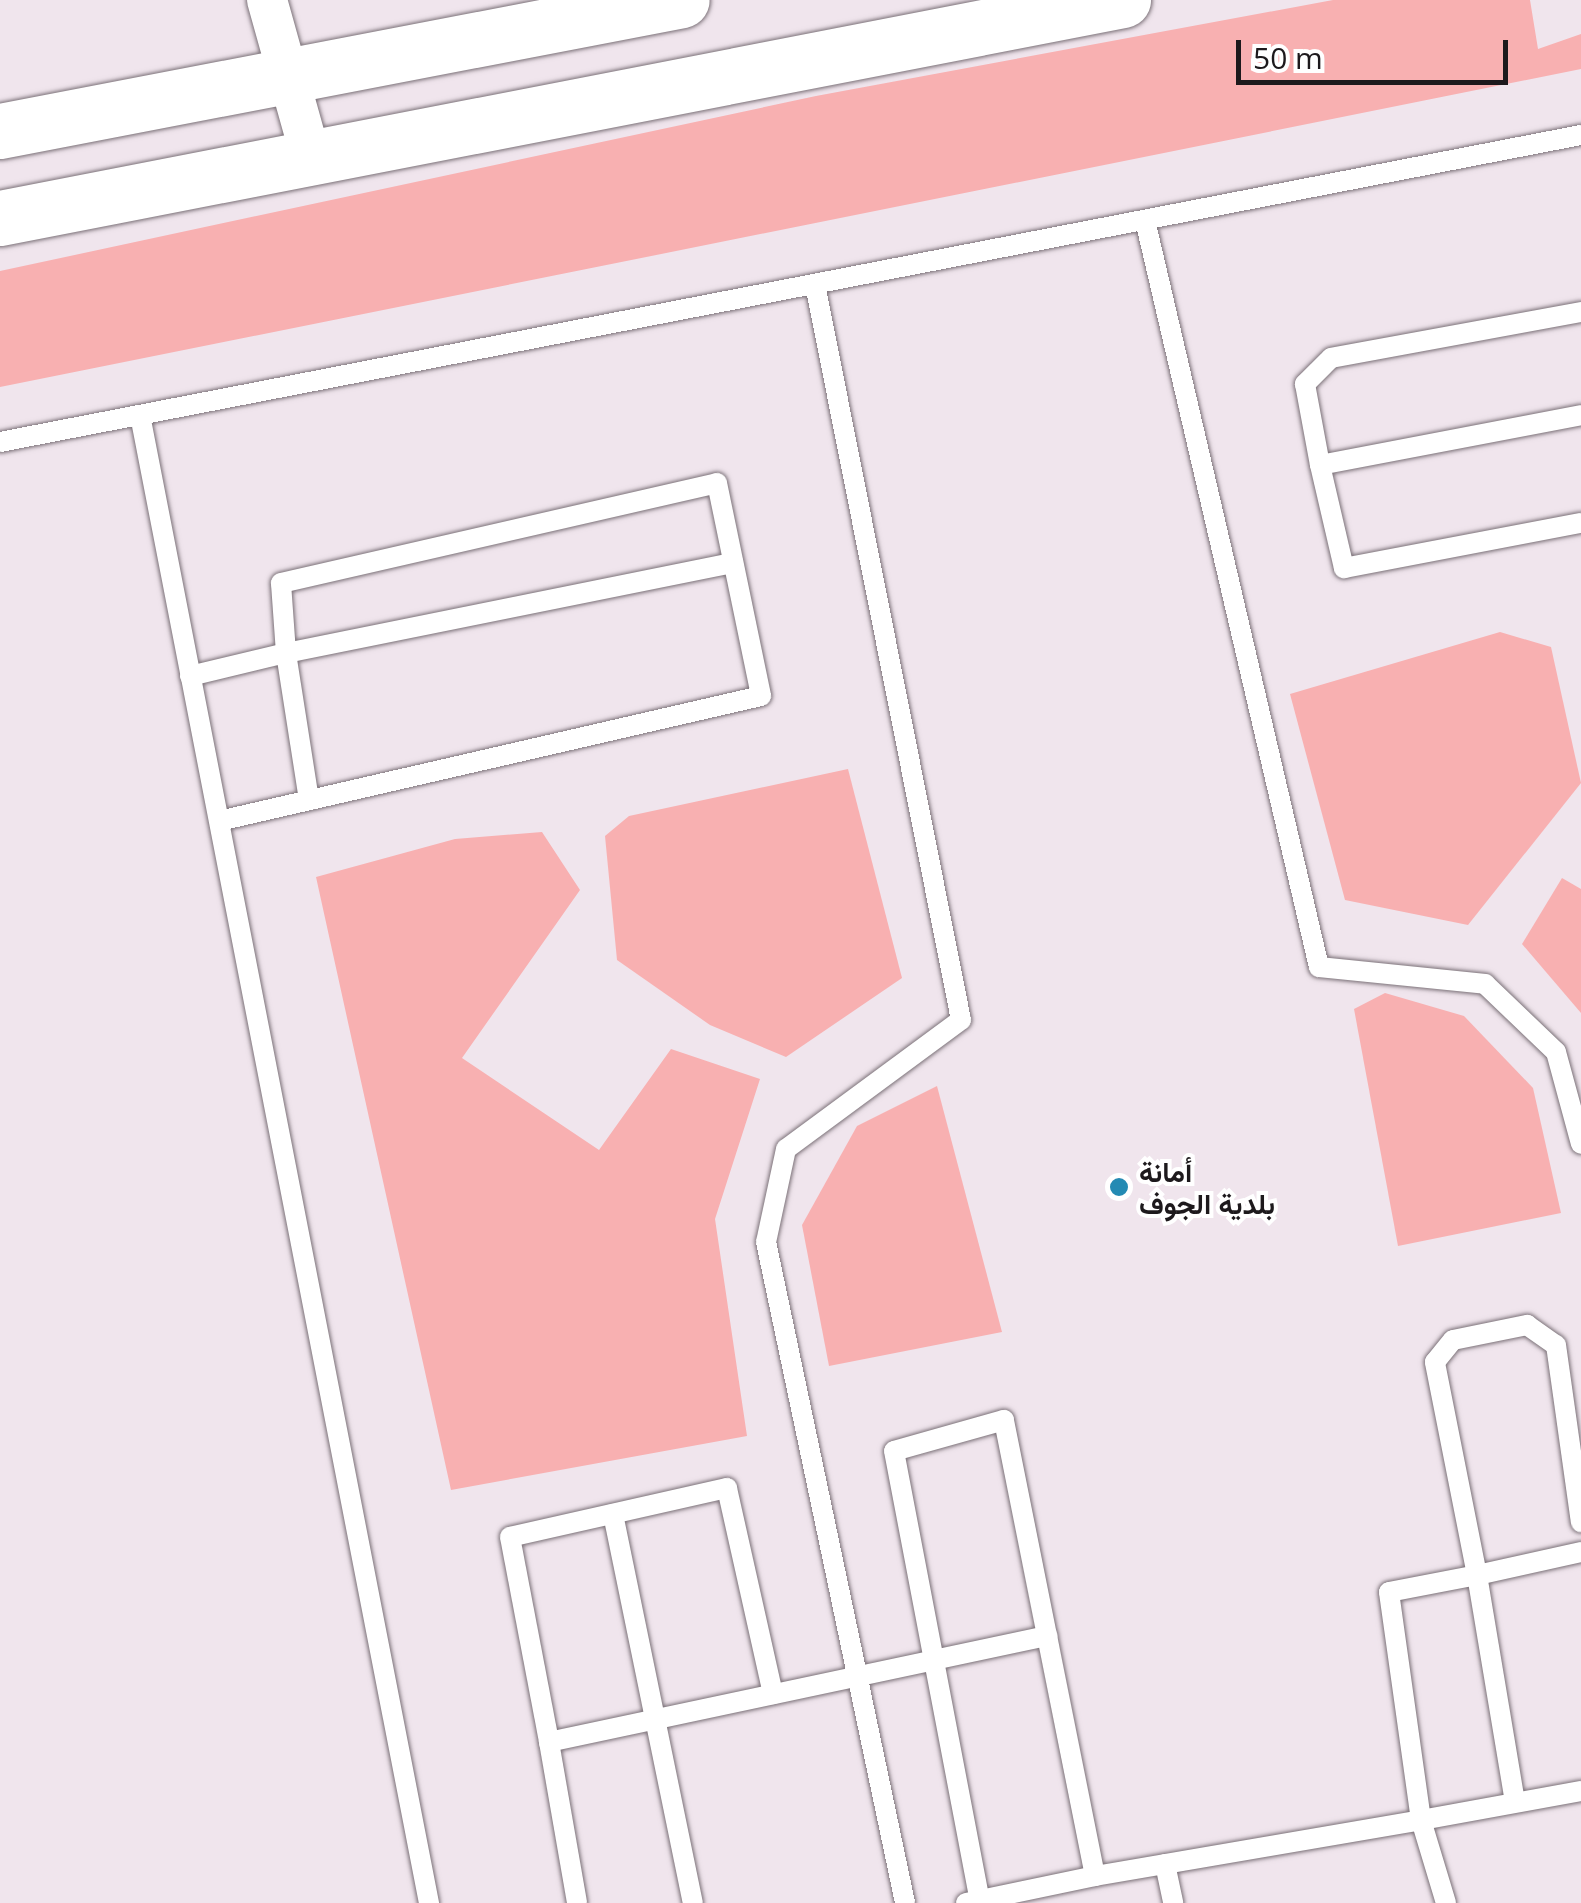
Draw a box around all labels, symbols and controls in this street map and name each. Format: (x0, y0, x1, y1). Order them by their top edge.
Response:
scale bar (1241, 20, 1514, 82)
text: 50 m (1253, 37, 1323, 78)
place label: أمانة بلدية الجوف (1139, 1154, 1275, 1220)
marker: أمانة بلدية الجوف (1108, 1176, 1130, 1198)

